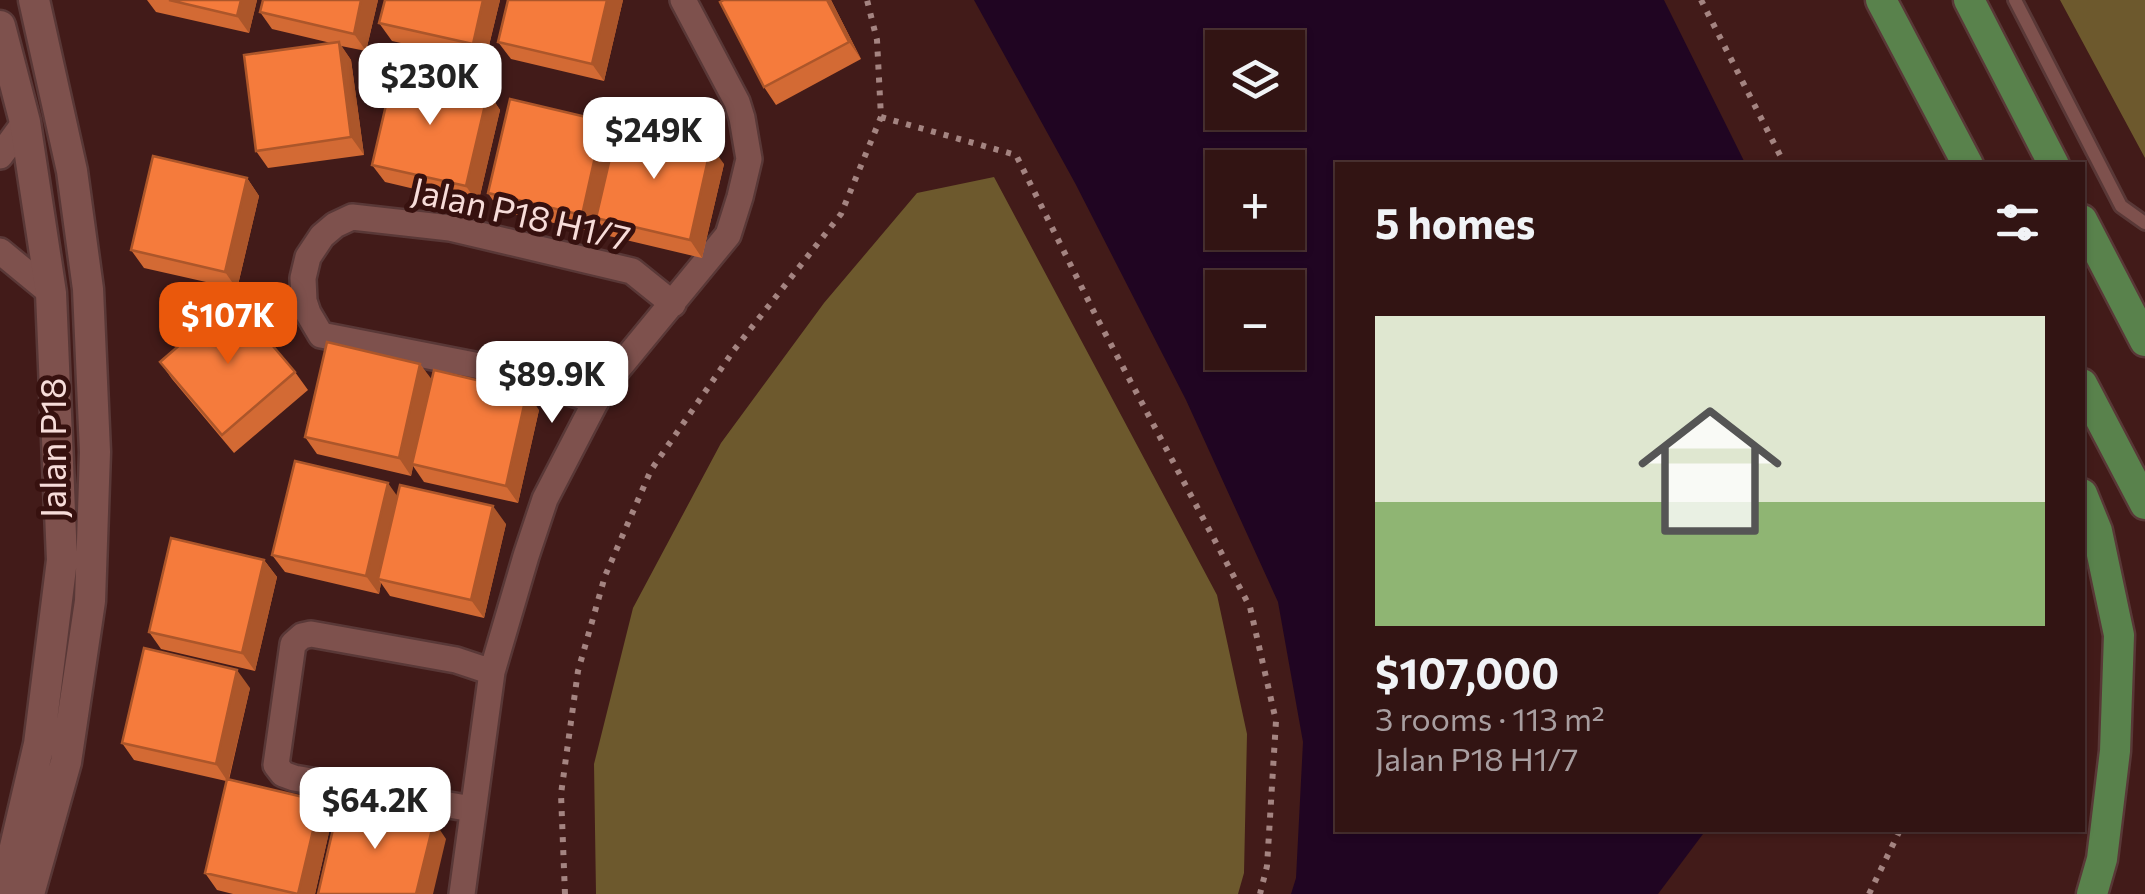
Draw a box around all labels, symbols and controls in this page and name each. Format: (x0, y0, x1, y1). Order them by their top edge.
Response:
map controls (1205, 30, 1305, 370)
button: layers (1205, 30, 1305, 130)
pin: $230K (360, 43, 500, 128)
text: $230K (381, 55, 479, 95)
pin: $249K (584, 97, 724, 182)
text: $249K (605, 109, 703, 149)
button: + (1205, 150, 1305, 250)
street label: Jalan P18 H1/7 (408, 167, 635, 259)
icon: filters (1990, 195, 2045, 250)
text: 5 homes (1375, 196, 1535, 248)
button: − (1205, 270, 1305, 370)
pin: $107K (158, 282, 298, 367)
text: $107K (181, 294, 275, 334)
pin: $89.9K (471, 341, 633, 426)
text: $89.9K (498, 353, 606, 393)
street label: Jalan P18 (30, 378, 73, 518)
icon: home (1620, 381, 1800, 561)
text: $107,000 (1375, 646, 1559, 698)
text: 3 rooms · 113 m² (1375, 698, 1605, 738)
text: Jalan P18 H1/7 (1375, 738, 1579, 778)
pin: $64.2K (294, 767, 456, 852)
text: $64.2K (322, 779, 428, 819)

